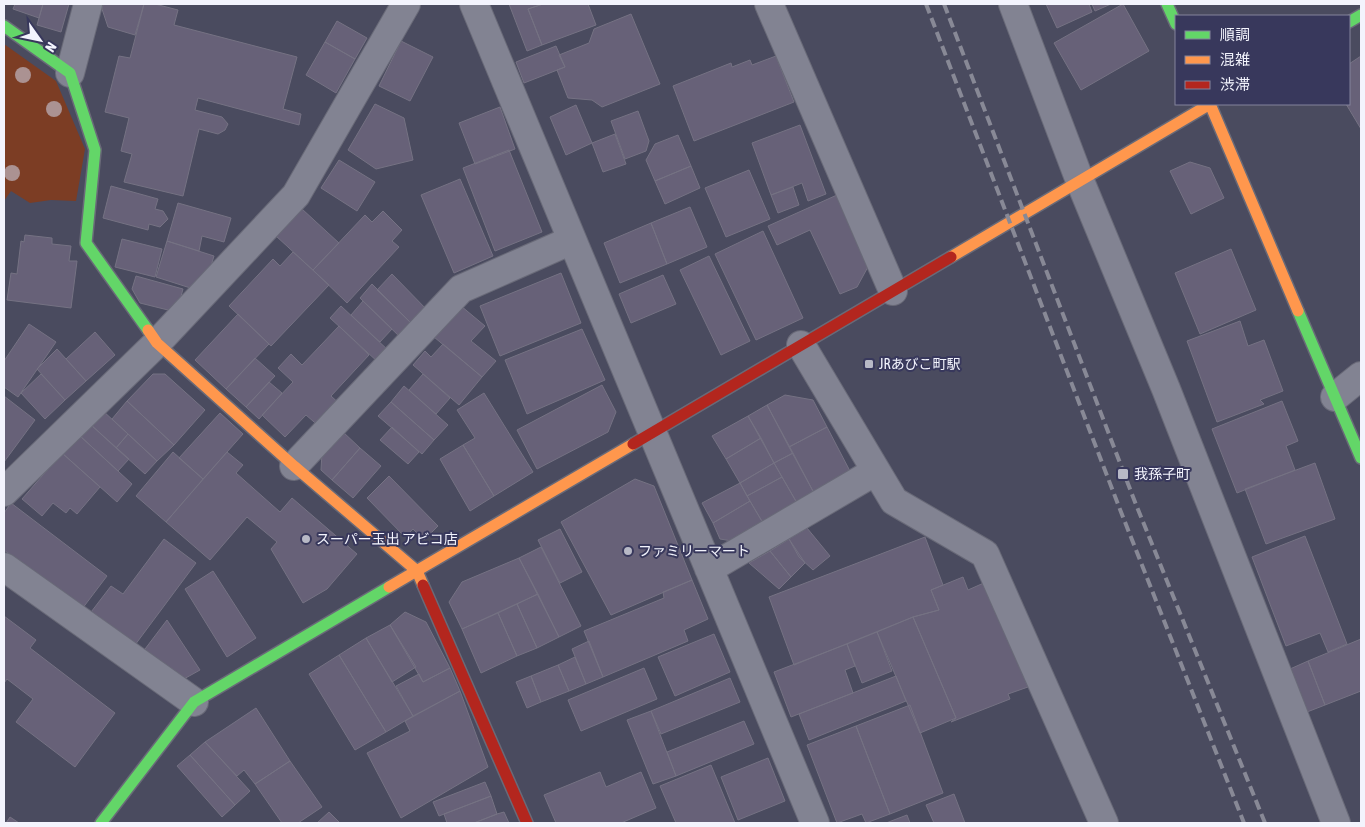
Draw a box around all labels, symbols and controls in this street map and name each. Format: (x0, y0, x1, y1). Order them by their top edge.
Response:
north arrow (15, 15, 65, 65)
legend (1175, 15, 1350, 105)
text: 順調 (1220, 26, 1250, 43)
text: N (42, 39, 60, 55)
text: 混雑 (1220, 51, 1250, 68)
text: 渋滞 (1220, 76, 1250, 93)
place label: JRあびこ町駅 (879, 356, 960, 372)
marker: JRあびこ町駅 (863, 358, 875, 370)
place label: 我孫子町 (1134, 466, 1190, 482)
marker: 我孫子町 (1116, 467, 1130, 481)
place label: スーパー玉出 アビコ店 (316, 531, 458, 547)
marker: スーパー玉出 アビコ店 (300, 533, 312, 545)
place label: ファミリーマート (638, 543, 750, 559)
marker: ファミリーマート (622, 545, 634, 557)

